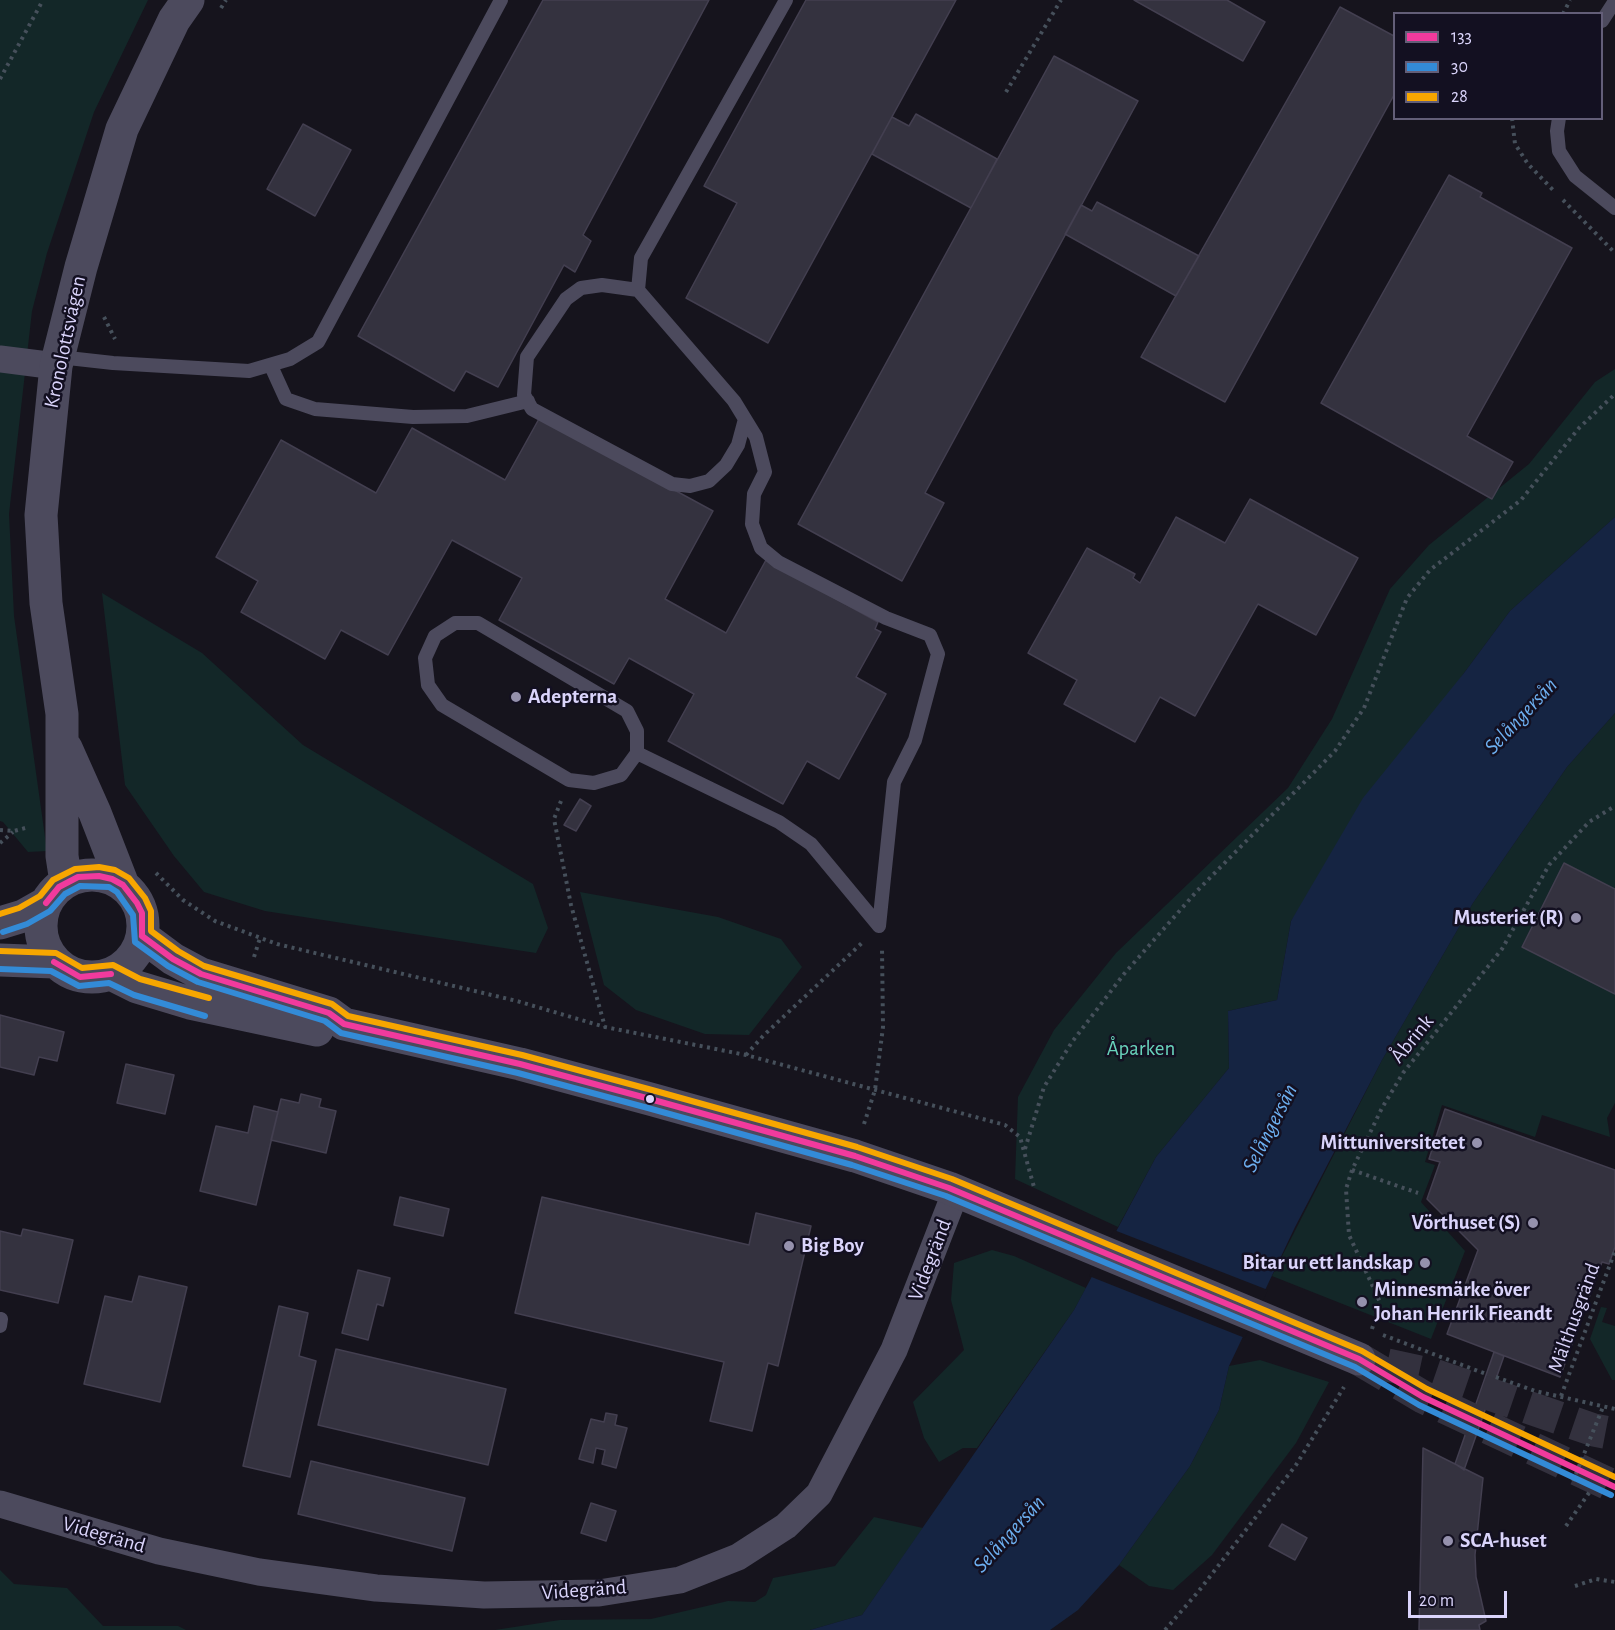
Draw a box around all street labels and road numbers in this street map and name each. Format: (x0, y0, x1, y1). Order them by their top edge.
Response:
street label: Kronolottsvägen (39, 273, 91, 411)
street label: Åbrink (1385, 1010, 1439, 1068)
street label: Videgränd (903, 1216, 957, 1304)
street label: Mälthusgränd (1542, 1259, 1606, 1377)
street label: Videgränd (60, 1511, 148, 1559)
street label: Videgränd (541, 1574, 627, 1606)

